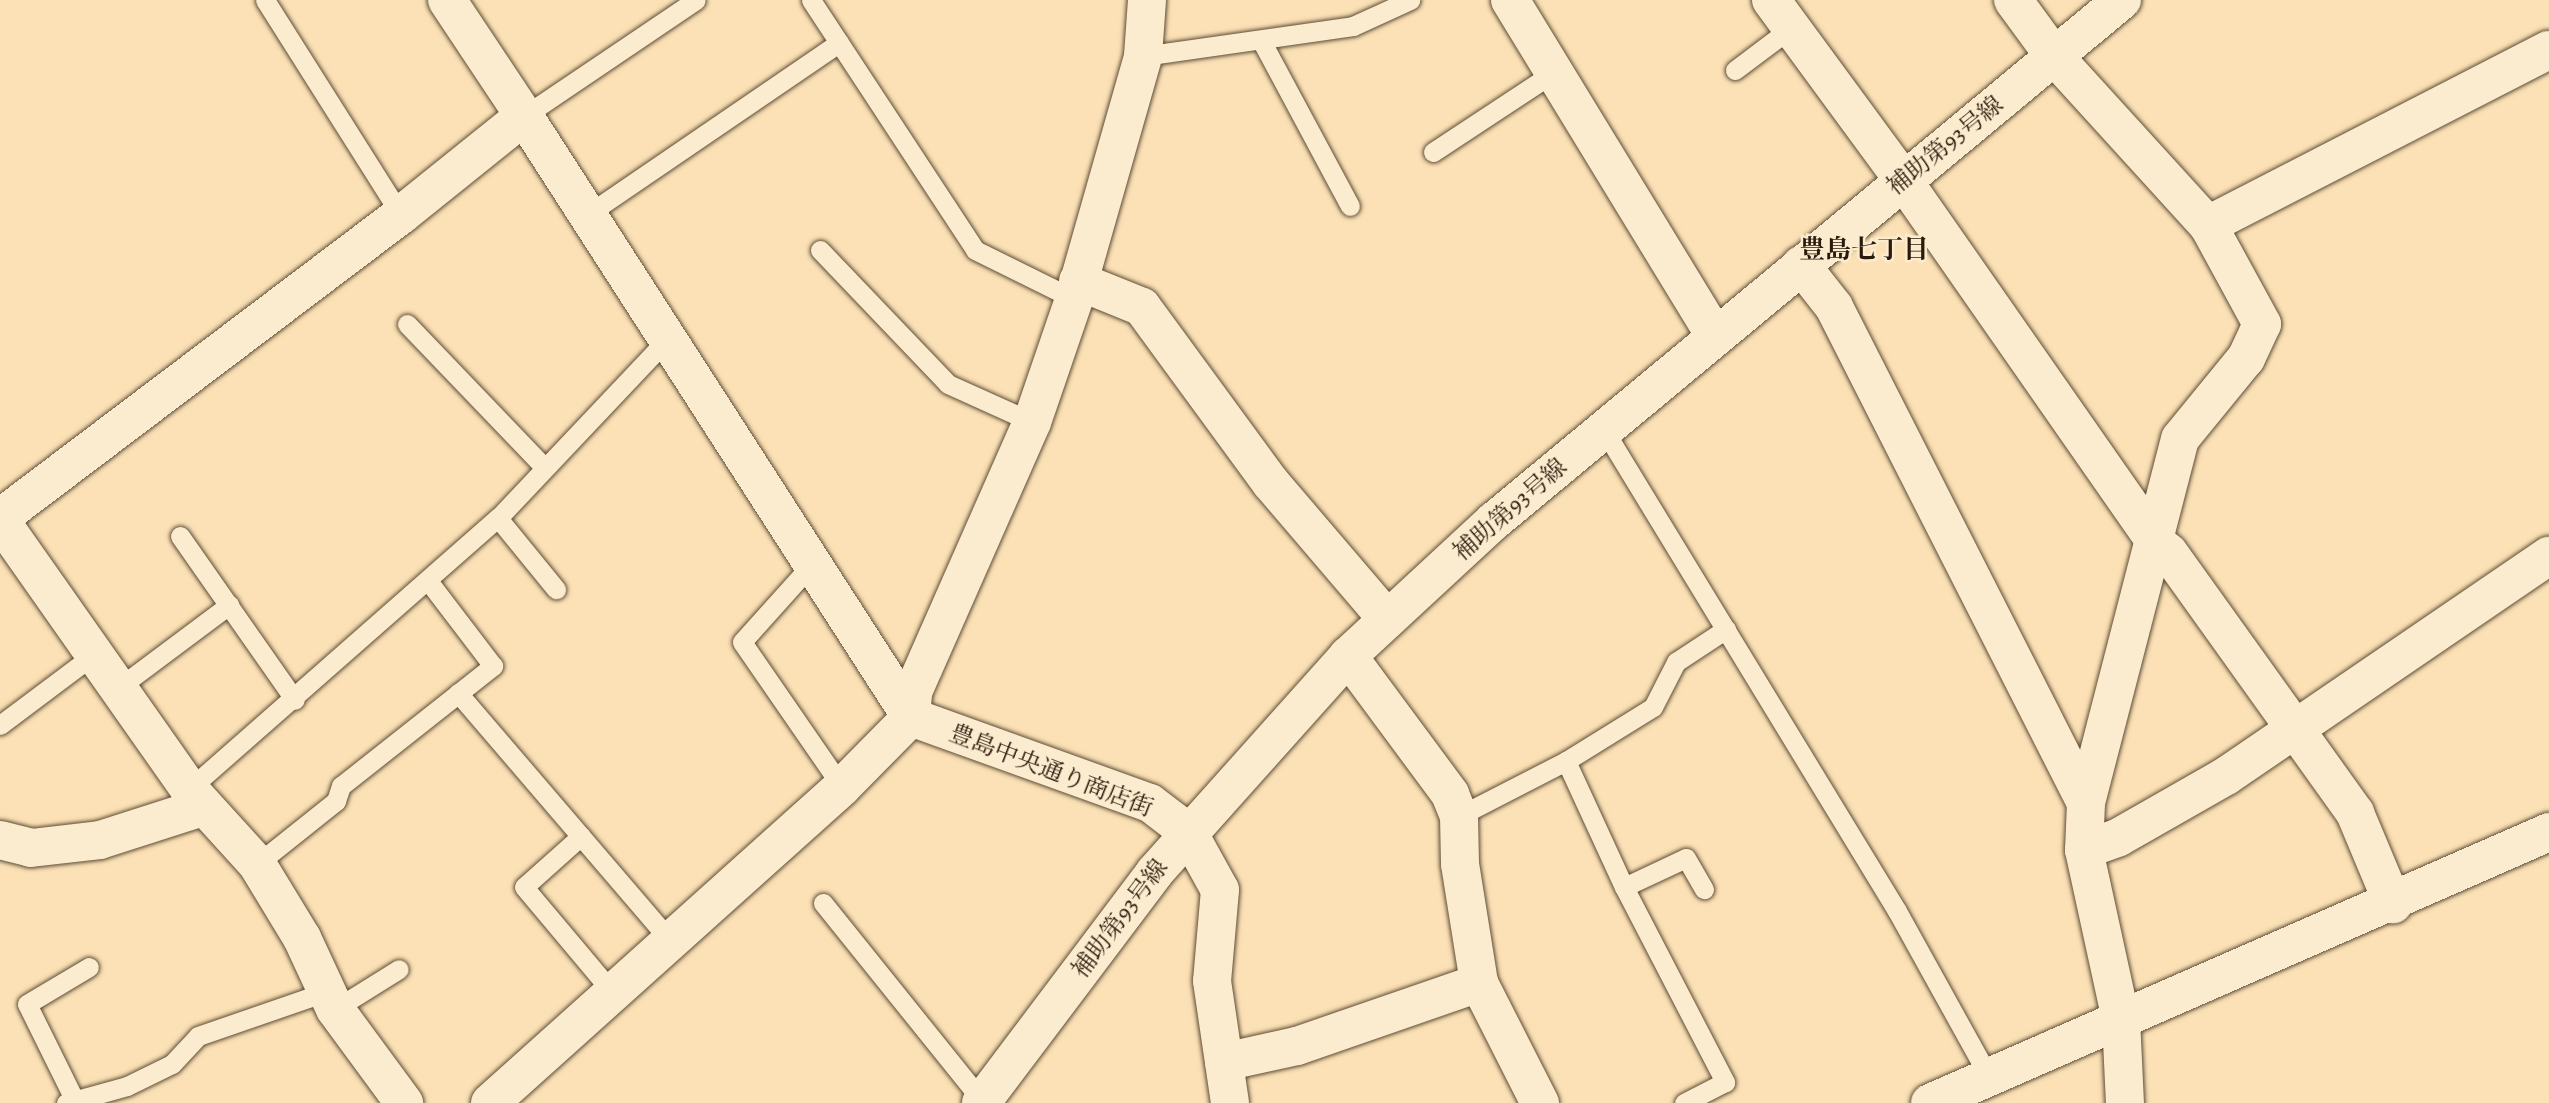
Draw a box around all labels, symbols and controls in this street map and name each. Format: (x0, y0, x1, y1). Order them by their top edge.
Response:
street label: 補助第93号線 (1881, 90, 2009, 202)
district label: 豊島七丁目 (1799, 234, 1929, 266)
street label: 補助第93号線 (1447, 453, 1573, 567)
street label: 豊島中央通り商店街 (945, 719, 1157, 823)
street label: 補助第93号線 (1066, 854, 1174, 984)

